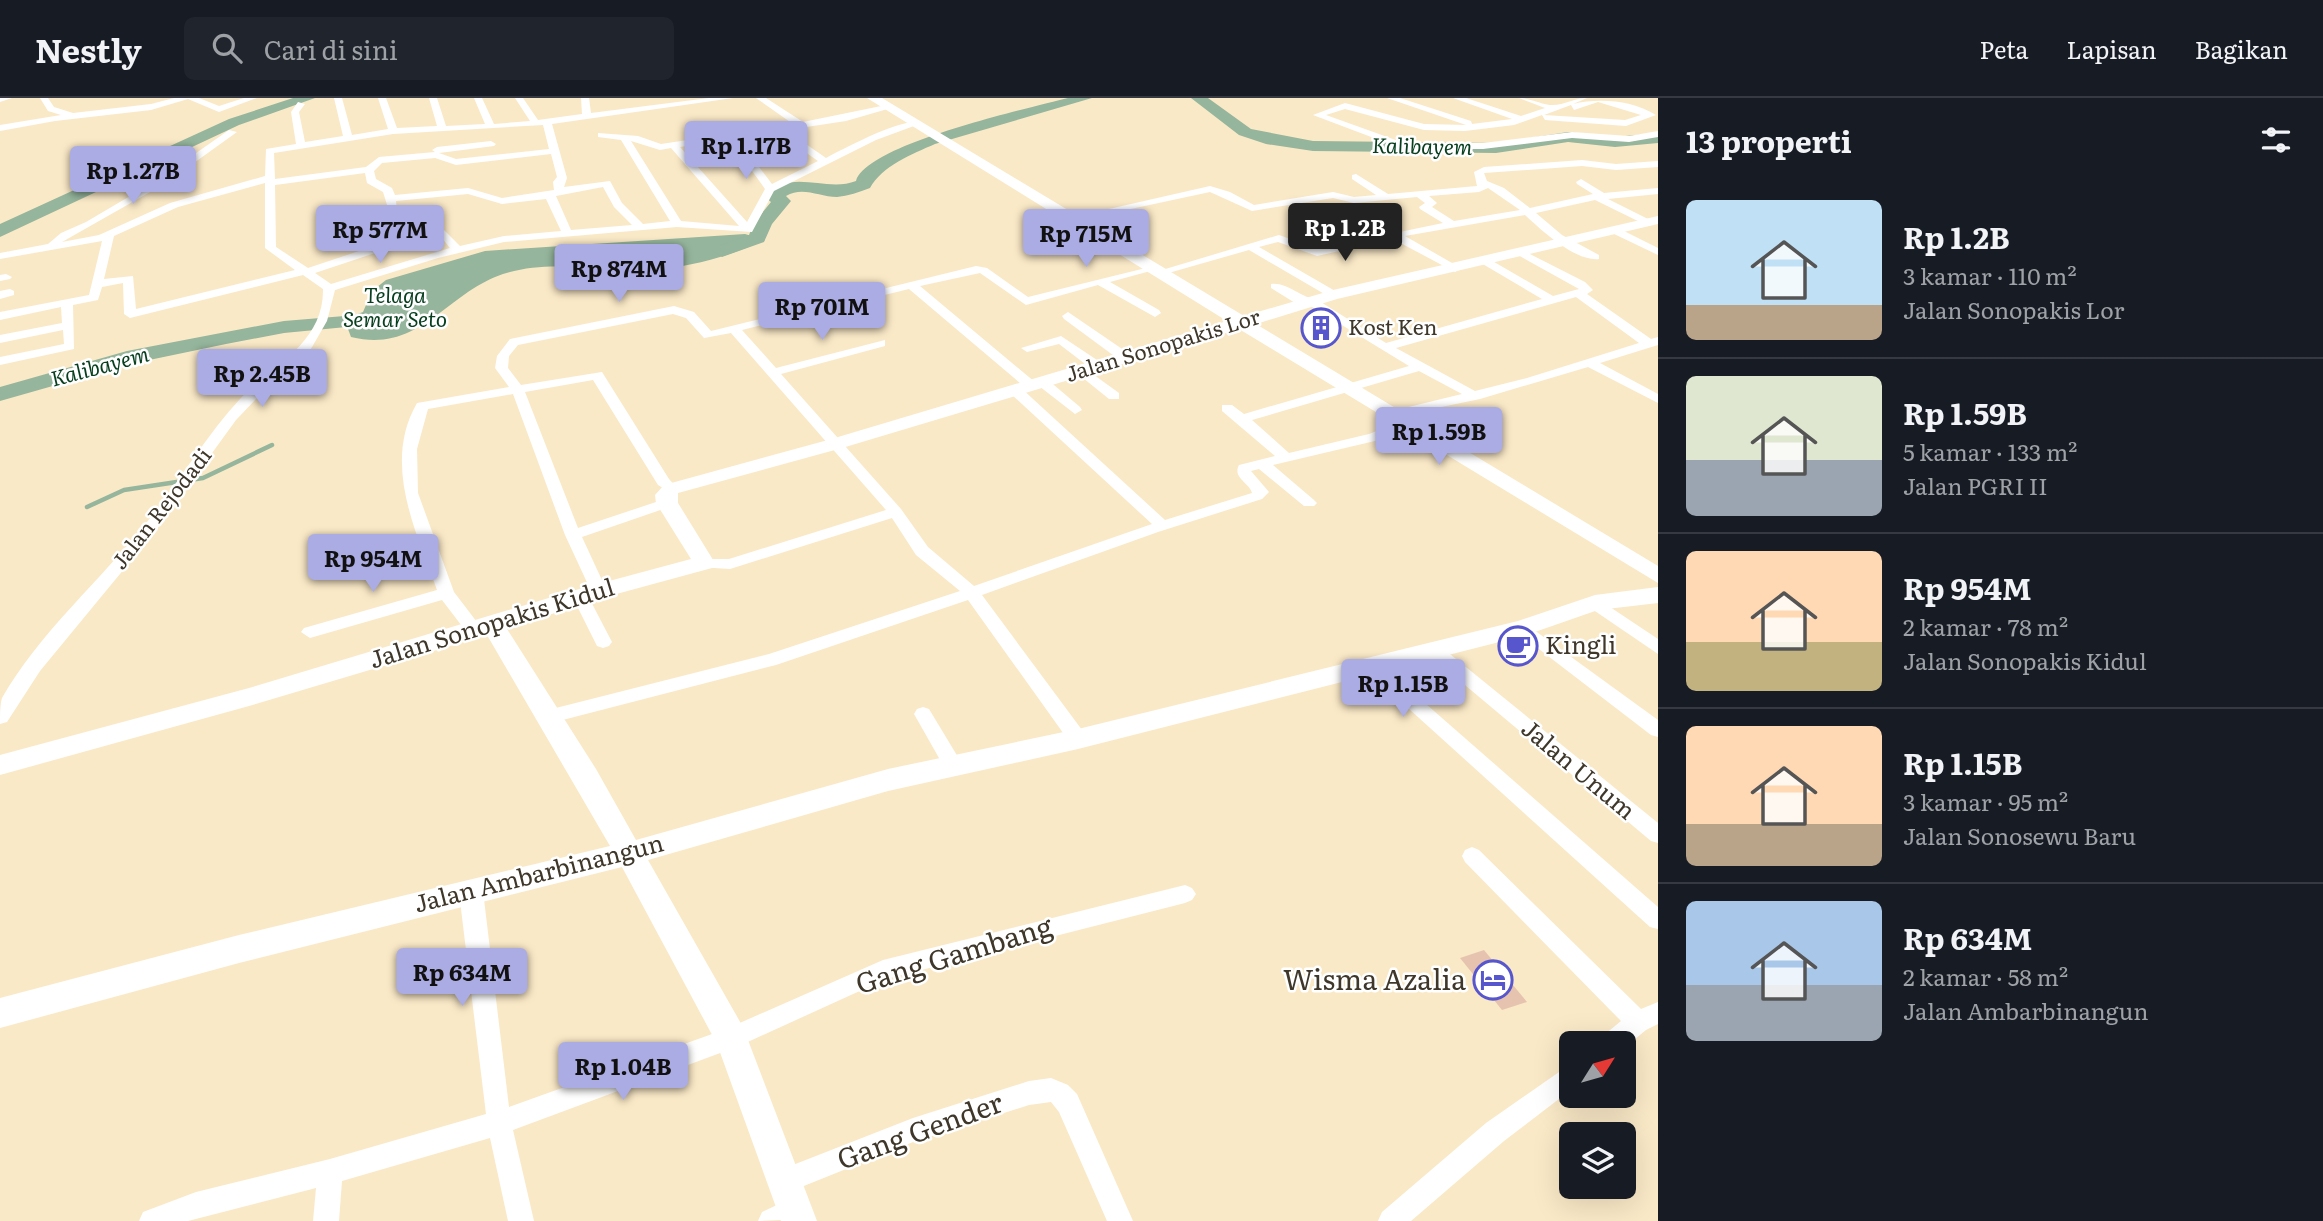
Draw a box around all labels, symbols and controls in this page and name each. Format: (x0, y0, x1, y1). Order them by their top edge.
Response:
search box (184, 17, 674, 80)
text: Nestly (35, 24, 142, 73)
icon: search (208, 29, 246, 67)
text: Cari di sini (264, 29, 398, 68)
text: Peta (1979, 31, 2028, 66)
text: Lapisan (2066, 31, 2157, 66)
text: Bagikan (2195, 31, 2288, 66)
text: 13 properti (1686, 118, 1852, 162)
icon: filters (2257, 121, 2295, 159)
pin: Rp 1.17B (674, 122, 818, 181)
text: Rp 1.17B (701, 127, 791, 161)
water label: Kalibayem (1372, 128, 1473, 161)
pin: Rp 1.27B (61, 146, 205, 206)
text: Rp 1.27B (86, 152, 180, 186)
pin: Rp 1.2B (1280, 204, 1410, 263)
pin: Rp 577M (315, 206, 445, 265)
pin: Rp 715M (1021, 209, 1151, 269)
text: Rp 1.2B (1304, 209, 1386, 243)
text: Rp 577M (332, 211, 428, 245)
text: Rp 1.2B (1903, 214, 2010, 258)
text: Rp 715M (1039, 215, 1133, 249)
icon: home (1742, 228, 1826, 312)
pin: Rp 874M (554, 244, 684, 304)
text: Rp 874M (571, 250, 668, 284)
text: 3 kamar · 110 m² (1903, 258, 2077, 292)
water label: Telaga Semar Seto (343, 278, 447, 333)
pin: Rp 701M (757, 282, 887, 342)
text: Rp 701M (774, 288, 870, 322)
text: Jalan Sonopakis Lor (1903, 292, 2124, 326)
street label: Jalan Sonopakis Lor (1061, 299, 1263, 388)
building icon: Kost Ken (1300, 307, 1342, 349)
place label: Kost Ken (1348, 310, 1437, 341)
water label: Kalibayem (47, 336, 152, 393)
pin: Rp 2.45B (190, 350, 334, 409)
text: Rp 2.45B (213, 355, 311, 389)
text: Rp 1.59B (1903, 390, 2027, 434)
icon: home (1742, 404, 1826, 488)
pin: Rp 1.59B (1367, 408, 1511, 467)
text: Rp 1.59B (1391, 413, 1487, 447)
text: 5 kamar · 133 m² (1903, 434, 2077, 468)
street label: Jalan Rejodadi (103, 440, 217, 575)
text: Jalan PGRI II (1903, 468, 2048, 502)
pin: Rp 954M (308, 534, 438, 594)
text: Rp 954M (324, 540, 422, 574)
text: Rp 954M (1903, 565, 2032, 609)
street label: Jalan Sonopakis Kidul (365, 568, 618, 676)
icon: home (1742, 579, 1826, 663)
text: 2 kamar · 78 m² (1903, 609, 2068, 643)
cafe icon: Kingli (1497, 625, 1539, 667)
place label: Kingli (1545, 626, 1616, 661)
text: Jalan Sonopakis Kidul (1903, 643, 2147, 677)
pin: Rp 1.15B (1331, 660, 1475, 719)
text: Rp 1.15B (1357, 665, 1449, 699)
street label: Jalan Unum (1515, 710, 1644, 826)
text: Rp 1.15B (1903, 740, 2022, 784)
icon: home (1742, 754, 1826, 838)
text: 3 kamar · 95 m² (1903, 784, 2068, 818)
text: Jalan Sonosewu Baru (1903, 818, 2136, 852)
street label: Jalan Ambarbinangun (410, 824, 667, 920)
street label: Gang Gambang (850, 903, 1057, 1003)
text: Rp 634M (1903, 915, 2032, 959)
icon: home (1742, 929, 1826, 1013)
pin: Rp 634M (397, 948, 527, 1008)
text: Rp 634M (412, 954, 512, 988)
place label: Wisma Azalia (1283, 957, 1466, 999)
hotel icon: Wisma Azalia (1472, 959, 1514, 1001)
text: 2 kamar · 58 m² (1903, 959, 2068, 993)
text: Jalan Ambarbinangun (1903, 993, 2148, 1027)
north arrow (1559, 1031, 1636, 1108)
map controls (1559, 1031, 1636, 1199)
pin: Rp 1.04B (551, 1042, 695, 1102)
text: Rp 1.04B (574, 1048, 672, 1082)
street label: Gang Gender (831, 1079, 1009, 1179)
button: layers (1559, 1122, 1636, 1199)

